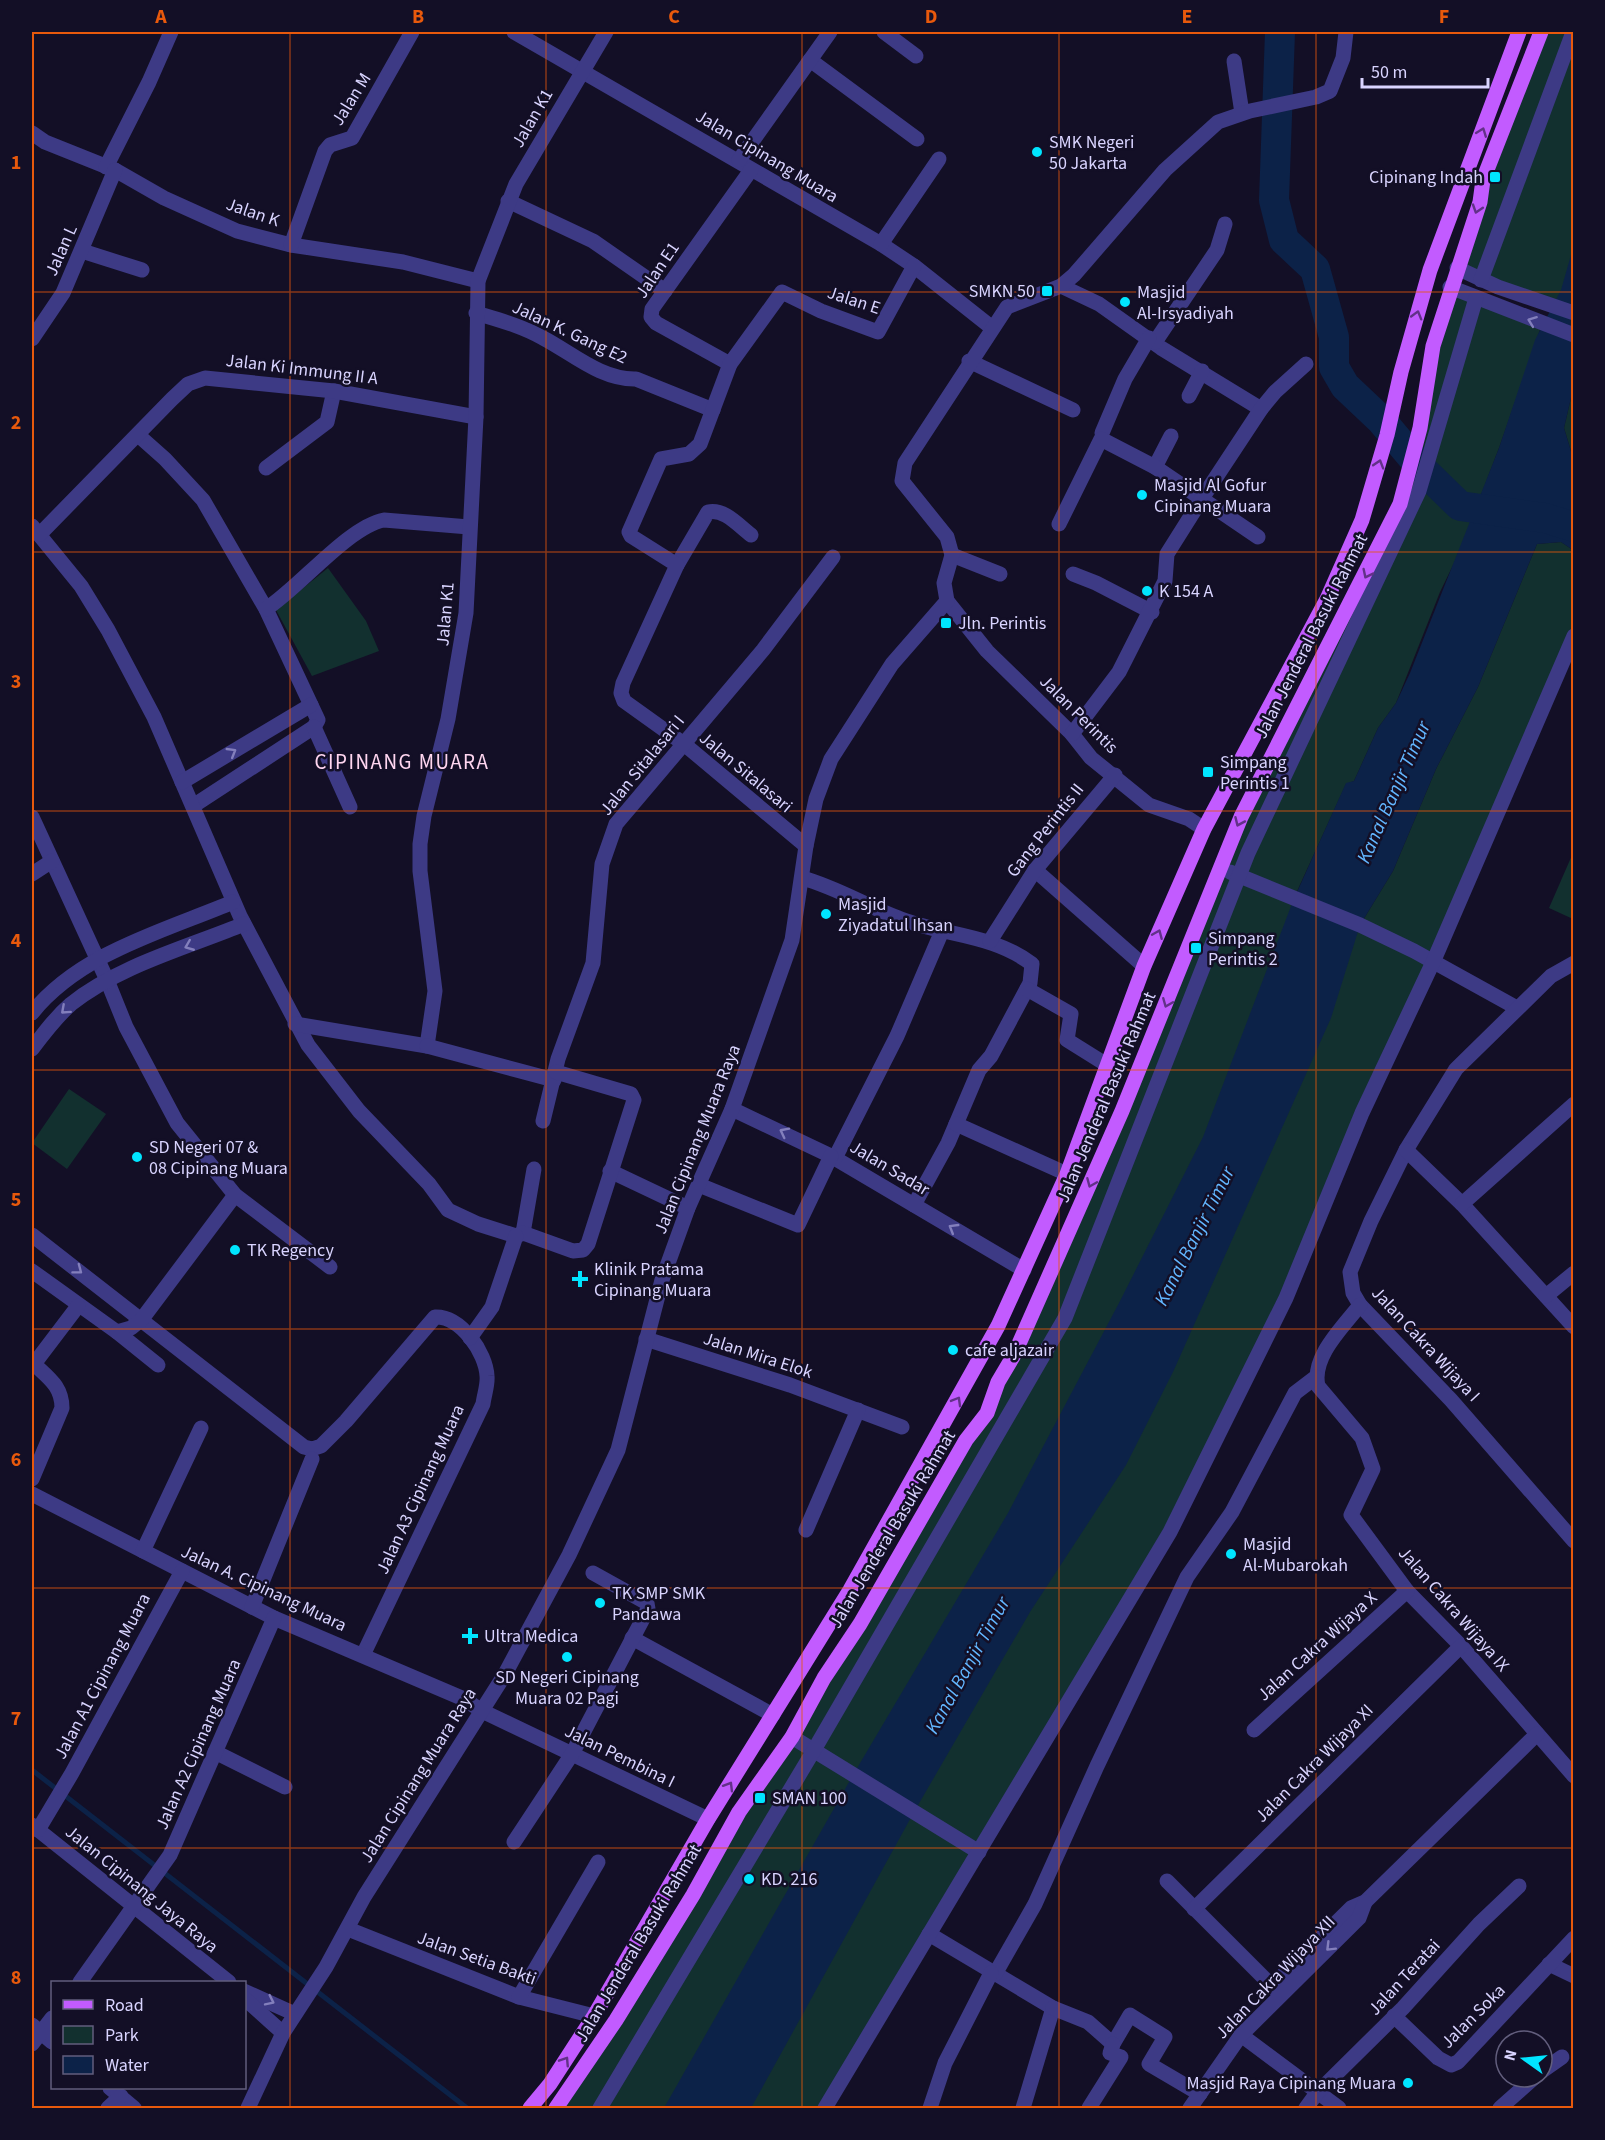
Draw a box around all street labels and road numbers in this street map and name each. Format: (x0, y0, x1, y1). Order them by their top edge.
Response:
street label: Jalan M (325, 68, 377, 130)
street label: Jalan K1 (506, 84, 559, 152)
street label: Jalan Cipinang Muara (691, 104, 843, 209)
street label: Jalan K (223, 192, 284, 233)
street label: Jalan L (39, 220, 84, 280)
street label: Jalan E1 (629, 237, 685, 303)
street label: Jalan E (824, 280, 884, 321)
street label: Jalan K. Gang E2 (508, 295, 632, 370)
street label: Jalan Ki Immung II A (224, 348, 380, 391)
street label: Jalan Jenderal Basuki Rahmat (1249, 529, 1374, 743)
street label: Jalan K1 (430, 581, 461, 647)
street label: Jalan Perintis (1034, 669, 1124, 759)
street label: Jalan Sitalasari I (594, 710, 691, 821)
street label: Jalan Sitalasari (694, 726, 798, 819)
street label: Gang Perintis II (1001, 778, 1090, 883)
street label: Jalan Jenderal Basuki Rahmat (1051, 988, 1162, 1207)
street label: Jalan Cipinang Muara Raya (648, 1041, 747, 1238)
street label: Jalan Sadar (845, 1135, 935, 1202)
street label: Jalan Cakra Wijaya I (1366, 1281, 1486, 1407)
street label: Jalan Mira Elok (700, 1326, 816, 1385)
street label: Jalan A3 Cipinang Muara (370, 1400, 471, 1578)
street label: Jalan Jenderal Basuki Rahmat (823, 1426, 962, 1633)
street label: Jalan A. Cipinang Muara (177, 1539, 351, 1638)
street label: Jalan Cakra Wijaya IX (1392, 1541, 1515, 1677)
street label: Jalan Cakra Wijaya X (1252, 1586, 1383, 1707)
street label: Jalan A1 Cipinang Muara (48, 1589, 157, 1764)
street label: Jalan A2 Cipinang Muara (150, 1655, 247, 1834)
street label: Jalan Cipinang Muara Raya (354, 1683, 483, 1868)
street label: Jalan Cakra Wijaya XI (1250, 1699, 1379, 1828)
street label: Jalan Pembina I (560, 1719, 679, 1794)
street label: Jalan Cipinang Jaya Raya (60, 1820, 223, 1959)
street label: Jalan Jenderal Basuki Rahmat (569, 1840, 708, 2047)
street label: Jalan Cakra Wijaya XII (1210, 1910, 1341, 2045)
street label: Jalan Setia Bakti (414, 1925, 540, 1992)
street label: Jalan Teratai (1362, 1934, 1446, 2021)
street label: Jalan Soka (1436, 1979, 1511, 2054)

